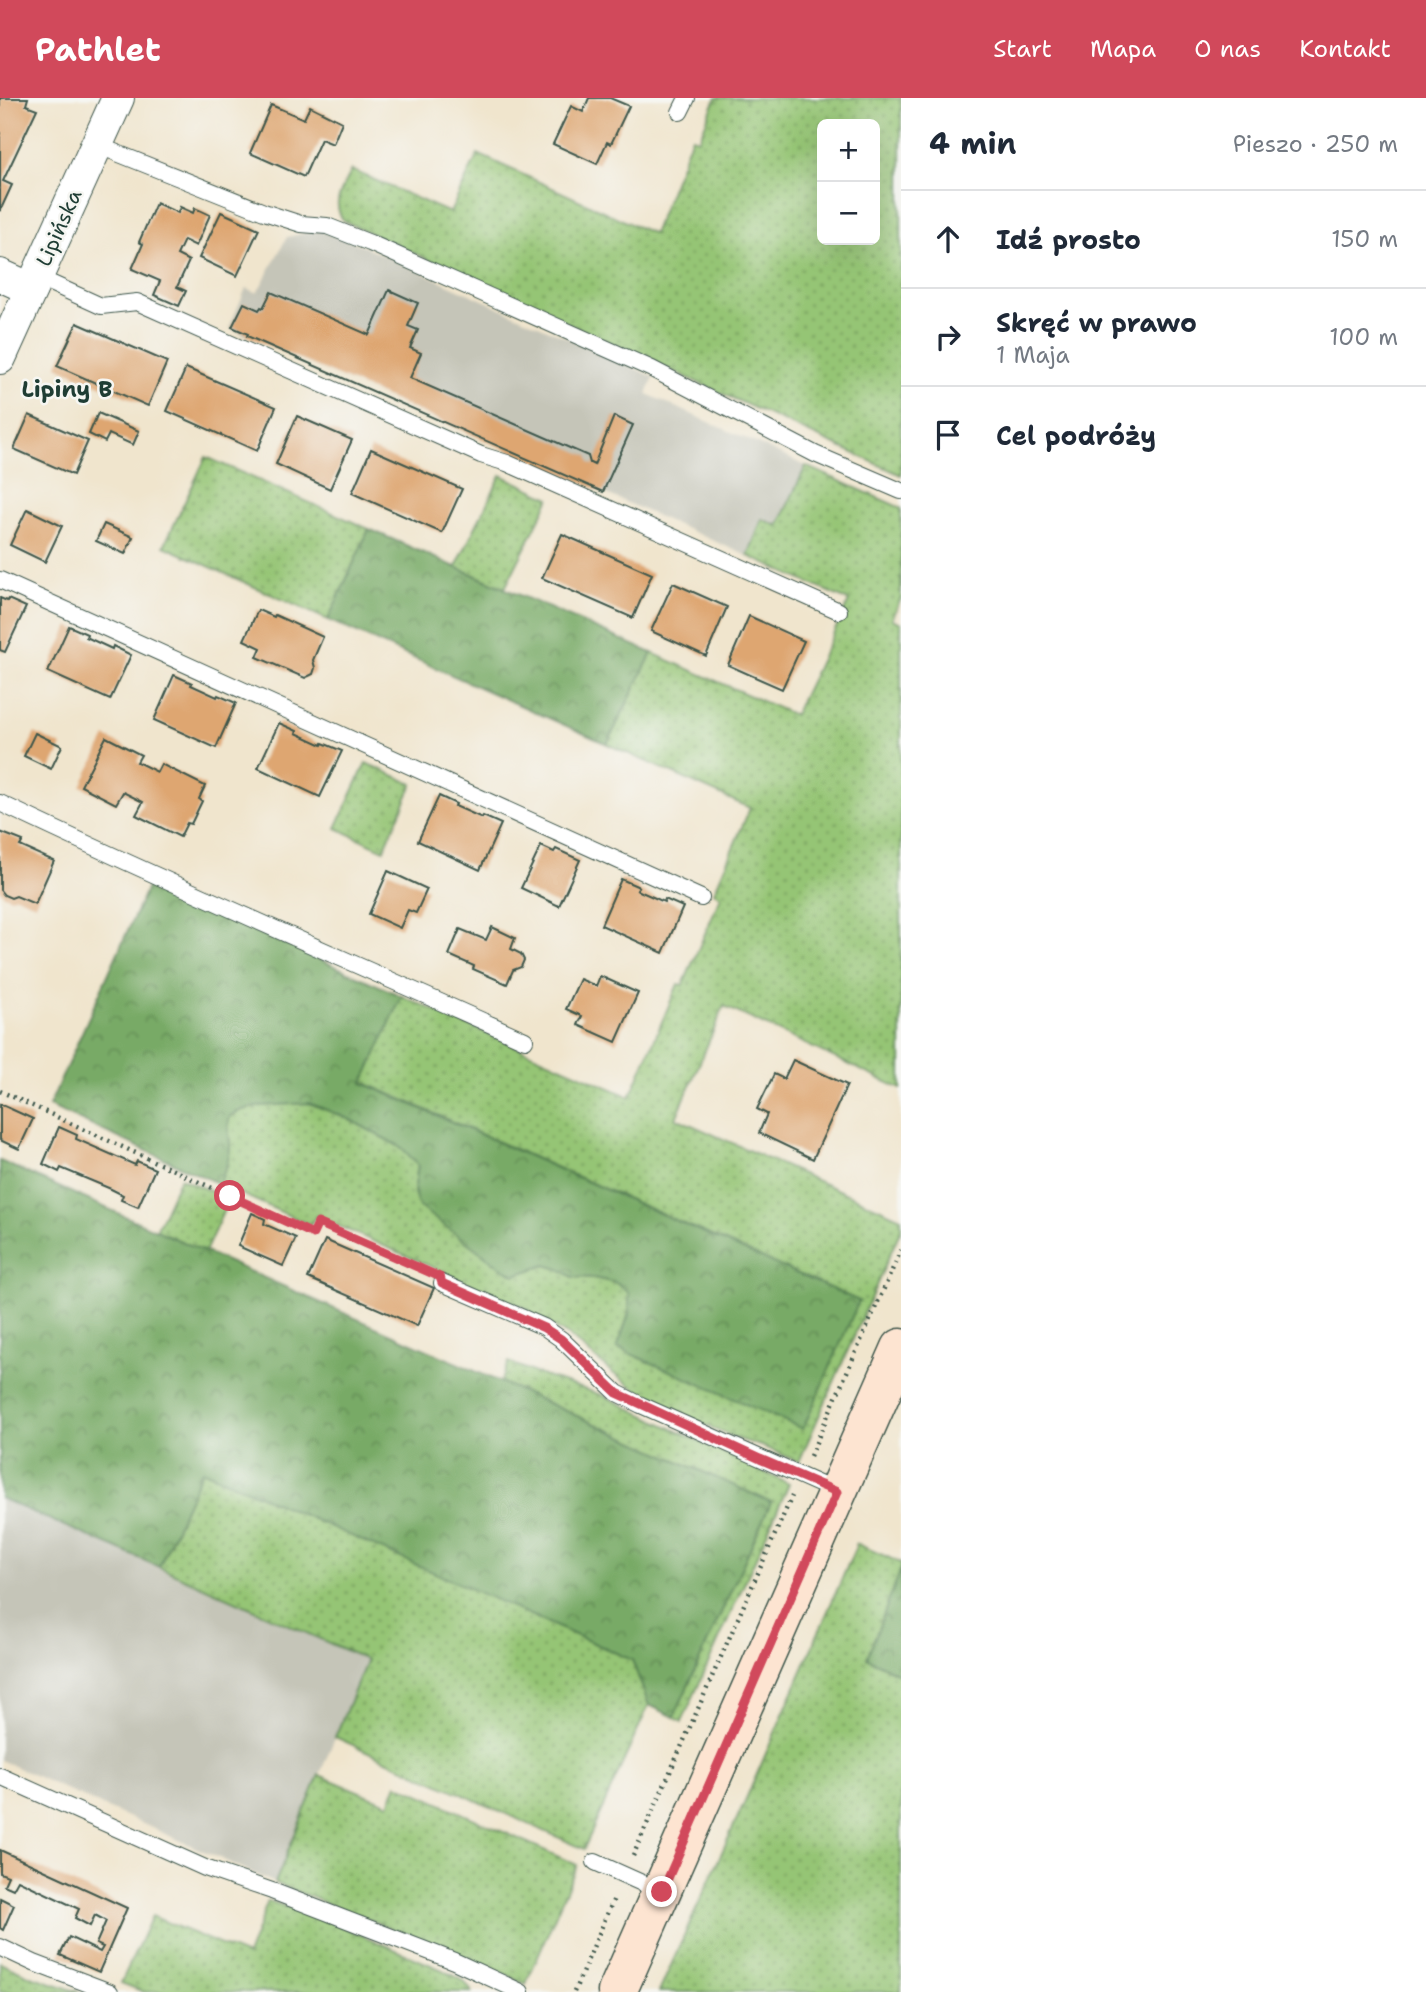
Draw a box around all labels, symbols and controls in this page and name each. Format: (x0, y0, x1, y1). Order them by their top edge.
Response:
text: Pathlet (35, 27, 161, 72)
text: Start (993, 33, 1052, 65)
text: Mapa (1090, 33, 1156, 65)
text: O nas (1194, 33, 1261, 65)
text: Kontakt (1299, 33, 1391, 65)
map controls (817, 119, 880, 245)
button: + (817, 119, 880, 182)
text: 4 min (929, 123, 1016, 164)
text: Pieszo · 250 m (1233, 129, 1398, 159)
button: − (817, 182, 880, 245)
street label: Lipińska (30, 185, 88, 271)
icon: ahead (929, 220, 967, 258)
text: Idź prosto (996, 222, 1141, 257)
text: 150 m (1331, 224, 1398, 254)
text: Skręć w prawo (996, 305, 1197, 340)
icon: right (929, 318, 967, 356)
text: 100 m (1329, 322, 1398, 352)
text: 1 Maja (996, 340, 1070, 370)
district label: Lipiny B (21, 374, 113, 404)
icon: arrive (929, 416, 967, 454)
text: Cel podróży (996, 418, 1156, 453)
route start (214, 1180, 245, 1211)
route end (646, 1876, 677, 1907)

